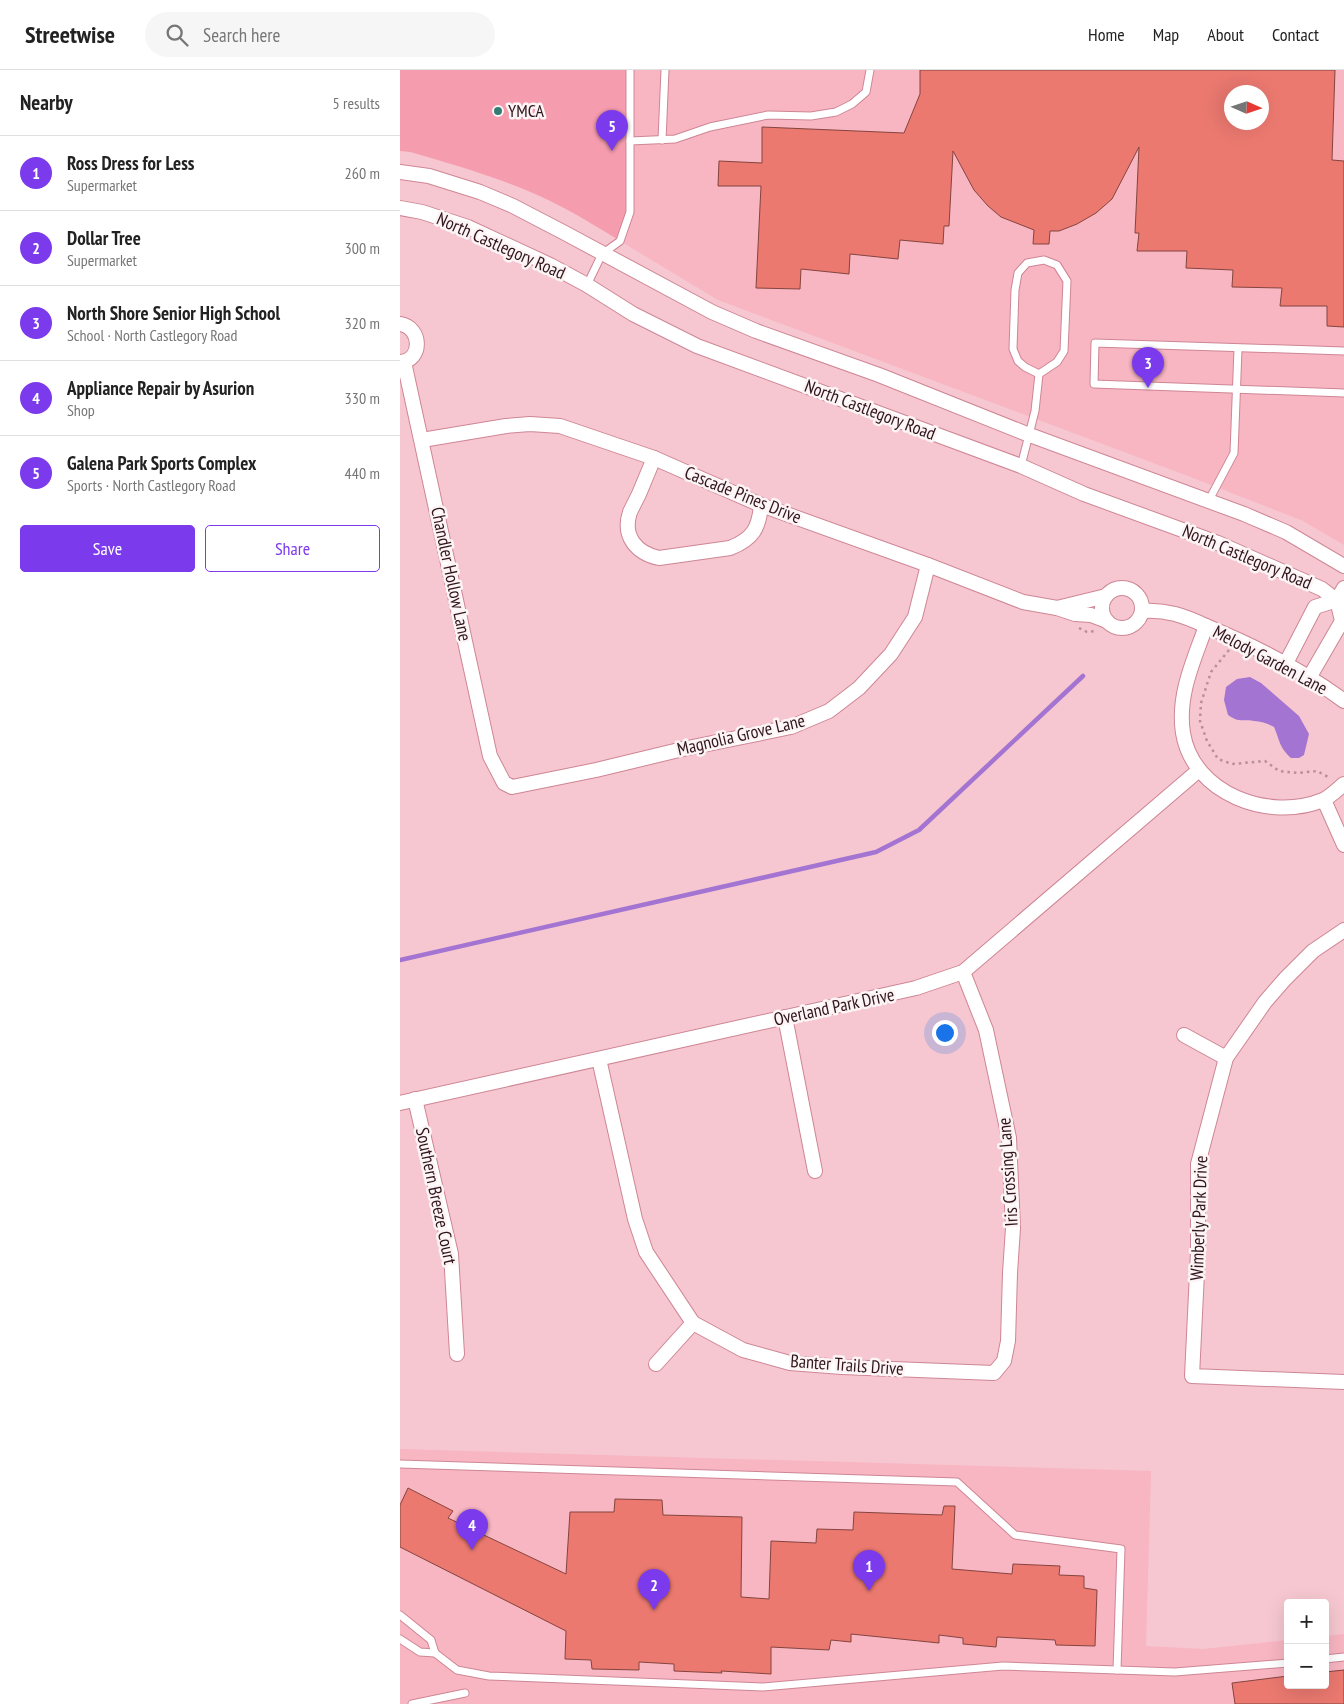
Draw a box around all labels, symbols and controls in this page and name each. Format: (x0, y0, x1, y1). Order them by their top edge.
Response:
search box (145, 12, 495, 57)
text: Streetwise (25, 19, 115, 50)
icon: search (163, 21, 191, 49)
text: Search here (203, 23, 280, 47)
text: Home (1088, 23, 1125, 46)
text: Map (1153, 23, 1179, 46)
text: About (1207, 23, 1244, 46)
text: Contact (1272, 23, 1319, 46)
north arrow (1224, 85, 1269, 130)
text: Nearby (20, 89, 73, 116)
text: 5 results (333, 93, 380, 113)
place label: YMCA (508, 99, 544, 122)
marker: YMCA (492, 105, 504, 117)
pin: 5 (596, 110, 628, 151)
text: Ross Dress for Less (67, 151, 195, 175)
text: 1 (32, 163, 40, 183)
text: 260 m (345, 163, 380, 183)
text: Supermarket (67, 175, 137, 195)
street label: North Castlegory Road (433, 207, 569, 284)
text: Dollar Tree (67, 226, 141, 250)
text: 2 (32, 238, 40, 258)
text: 300 m (345, 238, 380, 258)
text: Supermarket (67, 250, 137, 270)
text: North Shore Senior High School (67, 301, 280, 325)
text: 3 (32, 313, 40, 333)
text: 320 m (345, 313, 380, 333)
text: School · North Castlegory Road (67, 325, 237, 345)
pin: 3 (1132, 347, 1164, 388)
street label: North Castlegory Road (801, 374, 939, 445)
text: Appliance Repair by Asurion (67, 376, 254, 400)
text: 4 (32, 388, 40, 408)
text: 330 m (345, 388, 380, 408)
text: Shop (67, 400, 95, 420)
text: Galena Park Sports Complex (67, 451, 256, 475)
street label: Cascade Pines Drive (681, 461, 805, 528)
text: 5 (32, 463, 40, 483)
text: 440 m (345, 463, 380, 483)
text: Sports · North Castlegory Road (67, 475, 236, 495)
street label: Chandler Hollow Lane (426, 505, 477, 643)
street label: North Castlegory Road (1179, 519, 1315, 594)
button: Save (20, 525, 195, 572)
button: Share (205, 525, 380, 572)
street label: Melody Garden Lane (1209, 620, 1331, 699)
street label: Magnolia Grove Lane (675, 709, 807, 760)
street label: Overland Park Drive (771, 983, 896, 1031)
your location (932, 1020, 958, 1046)
street label: Iris Crossing Lane (992, 1117, 1023, 1227)
street label: Southern Breeze Court (411, 1125, 462, 1267)
street label: Wimberly Park Drive (1185, 1155, 1212, 1281)
street label: Banter Trails Drive (790, 1349, 904, 1380)
pin: 4 (456, 1509, 488, 1550)
pin: 1 (853, 1550, 885, 1591)
pin: 2 (638, 1569, 670, 1610)
map controls (1284, 1599, 1329, 1689)
button: + (1284, 1599, 1329, 1644)
button: − (1284, 1644, 1329, 1689)

